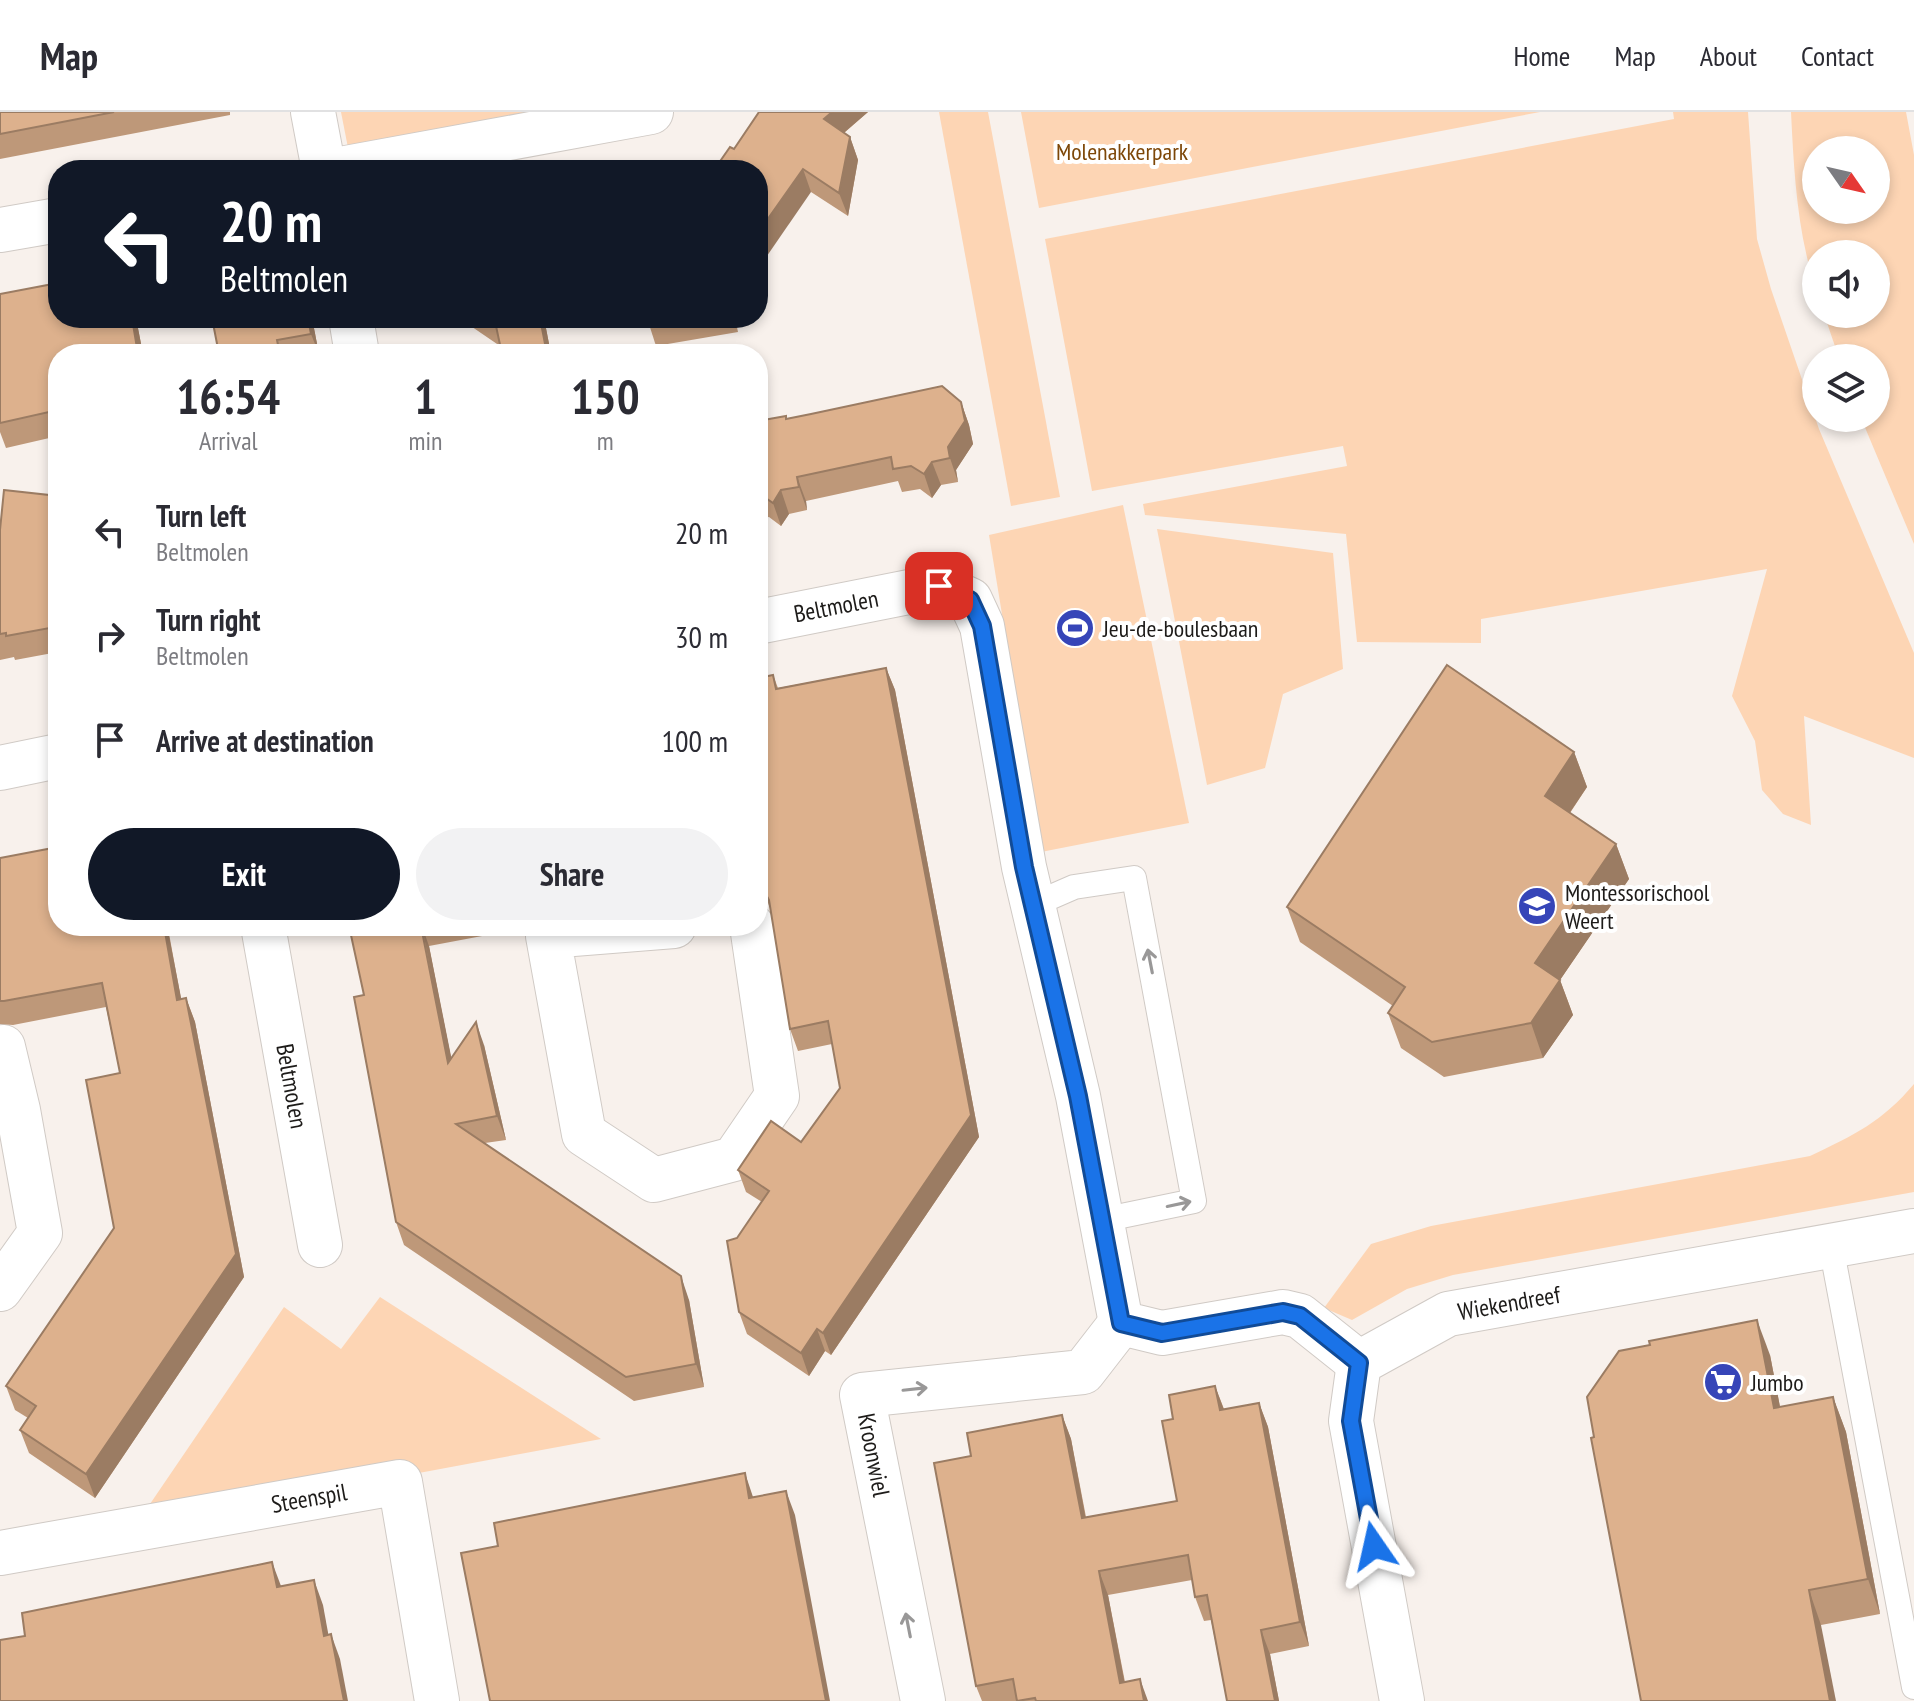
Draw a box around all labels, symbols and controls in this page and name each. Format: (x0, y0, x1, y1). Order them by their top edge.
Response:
text: Map (40, 31, 98, 80)
text: Home (1514, 37, 1570, 74)
text: Map (1614, 37, 1656, 74)
text: About (1700, 37, 1757, 74)
text: Contact (1801, 37, 1874, 74)
park label: Molenakkerpark (1056, 136, 1189, 167)
north arrow (1802, 136, 1890, 224)
map controls (1802, 136, 1890, 432)
text: 20 m (220, 185, 322, 257)
icon: left (88, 192, 192, 296)
button: sound (1802, 240, 1890, 328)
text: Beltmolen (220, 255, 348, 302)
button: layers (1802, 344, 1890, 432)
text: 16:54 (176, 365, 280, 427)
text: 1 (414, 365, 437, 427)
text: 150 (571, 365, 640, 427)
text: Arrival (199, 424, 258, 457)
text: min (408, 424, 442, 457)
text: m (597, 424, 614, 457)
text: Turn left (156, 496, 246, 535)
icon: left (88, 510, 132, 554)
text: 20 m (675, 513, 728, 552)
text: Beltmolen (156, 535, 249, 568)
pin (905, 552, 973, 620)
icon: arrive (917, 564, 961, 608)
street label: Beltmolen (791, 583, 881, 629)
text: Turn right (156, 600, 260, 639)
sports icon: Jeu-de-boulesbaan (1054, 607, 1096, 649)
place label: Jeu-de-boulesbaan (1102, 613, 1258, 644)
icon: right (88, 614, 132, 658)
text: 30 m (675, 617, 728, 656)
text: Beltmolen (156, 639, 249, 672)
icon: arrive (88, 718, 132, 762)
text: Arrive at destination (156, 721, 374, 760)
text: 100 m (662, 721, 728, 760)
button: Exit (88, 828, 400, 920)
button: Share (416, 828, 728, 920)
place label: Montessorischool Weert (1565, 877, 1710, 936)
school or university icon: Montessorischool Weert (1516, 885, 1558, 927)
one-way arrow (1141, 948, 1156, 974)
street label: Beltmolen (269, 1041, 315, 1131)
one-way arrow (1165, 1196, 1191, 1211)
street label: Wiekendreef (1455, 1279, 1563, 1327)
supermarket icon: Jumbo (1702, 1361, 1744, 1403)
place label: Jumbo (1750, 1367, 1804, 1398)
one-way arrow (901, 1382, 928, 1397)
street label: Kroonwiel (851, 1411, 897, 1500)
street label: Steenspil (269, 1476, 350, 1520)
position arrow (1332, 1504, 1416, 1588)
one-way arrow (899, 1612, 914, 1638)

